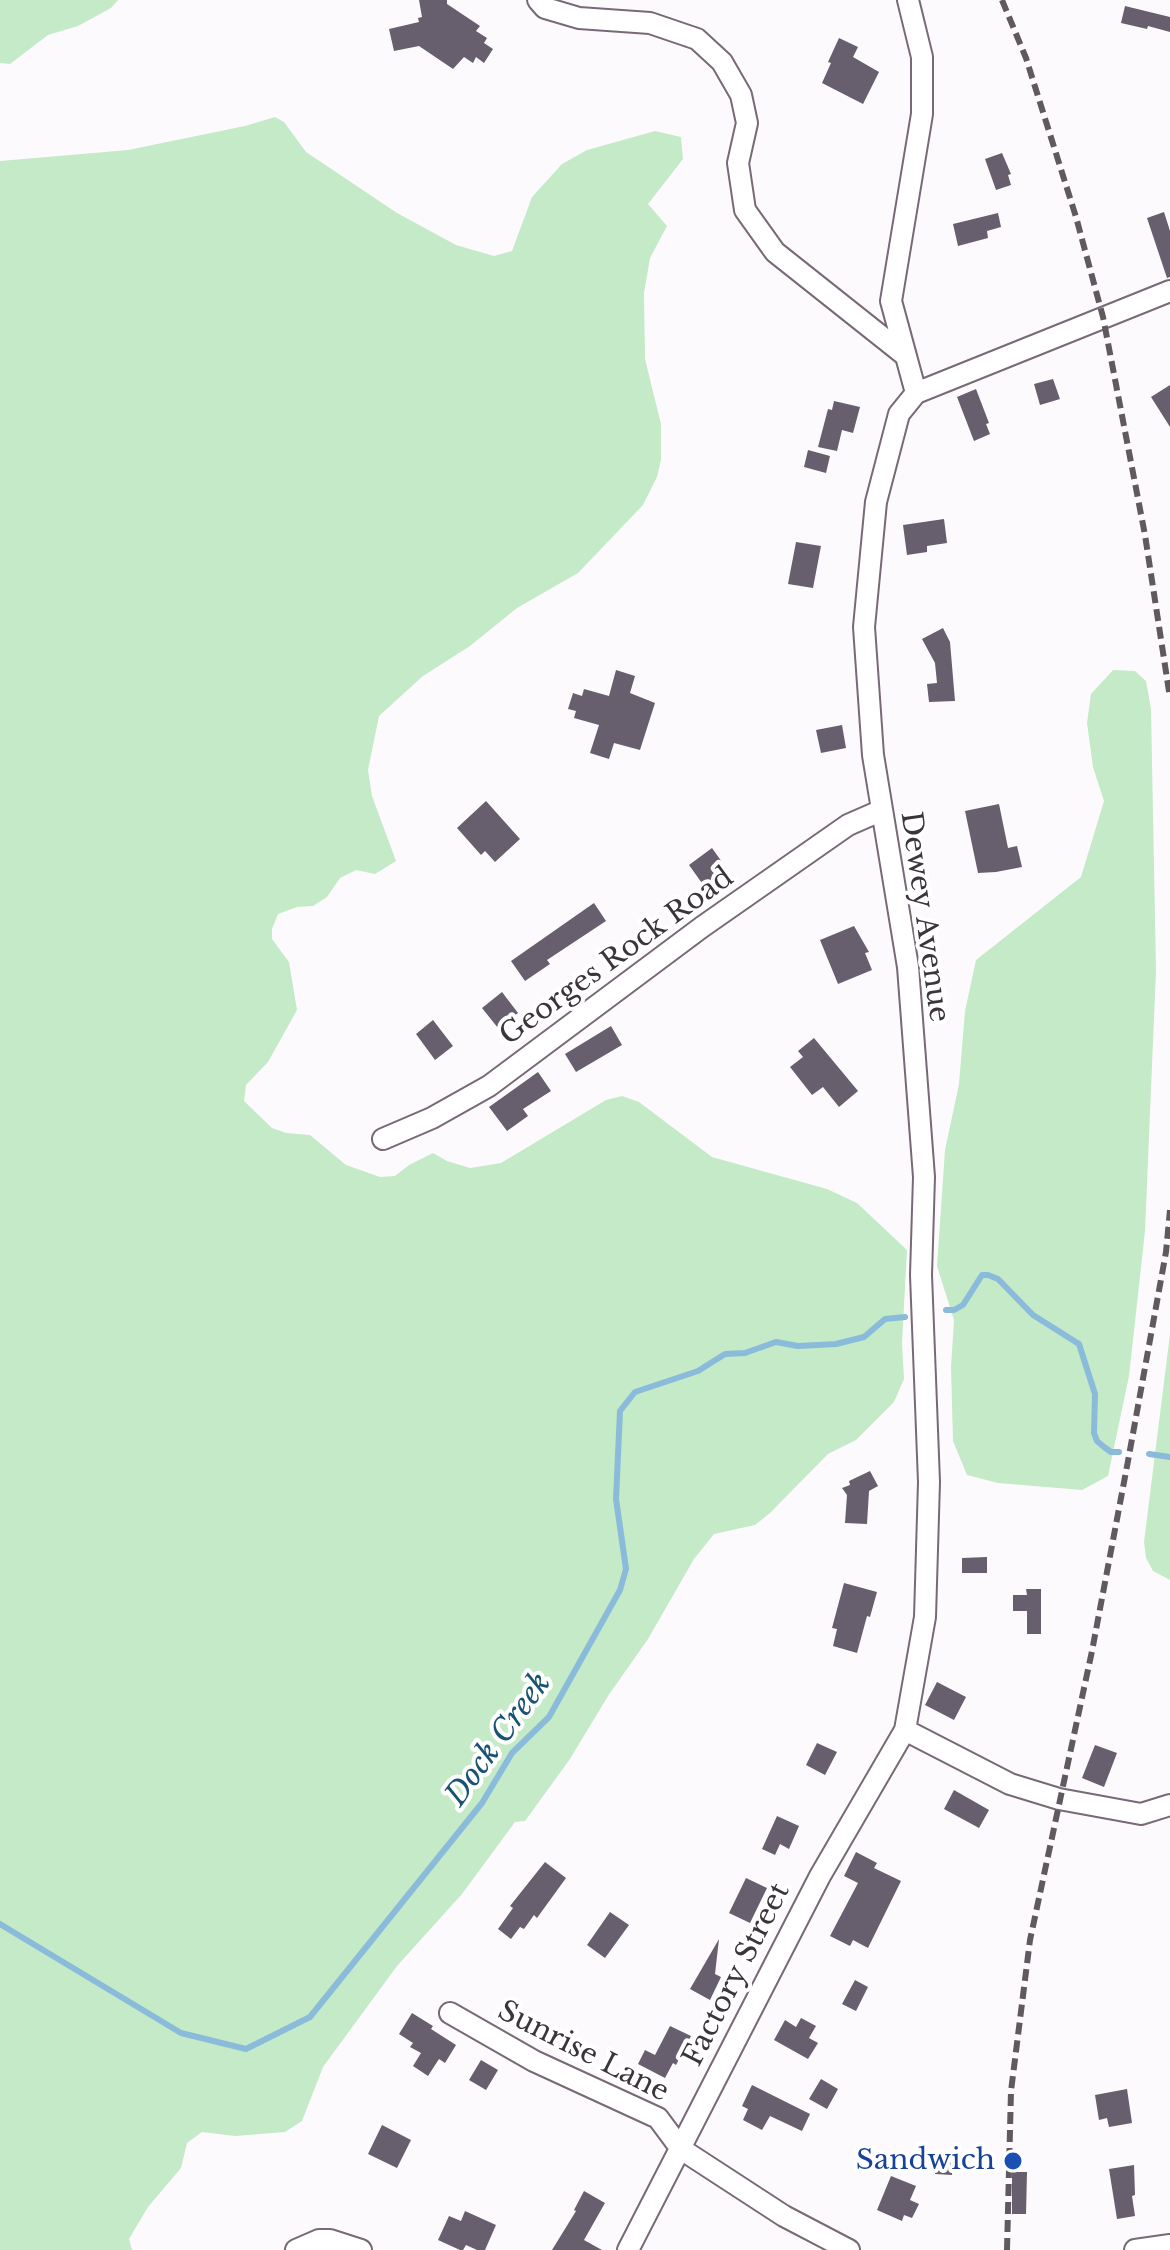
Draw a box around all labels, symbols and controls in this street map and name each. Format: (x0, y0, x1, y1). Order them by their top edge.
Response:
street label: Dewey Avenue (893, 810, 955, 1024)
street label: Georges Rock Road (494, 861, 740, 1053)
water label: Dock Creek (439, 1667, 559, 1813)
street label: Factory Street (676, 1878, 798, 2072)
street label: Sunrise Lane (492, 1995, 674, 2109)
place label: Sandwich (856, 2144, 995, 2178)
marker: Sandwich (1002, 2150, 1024, 2172)

